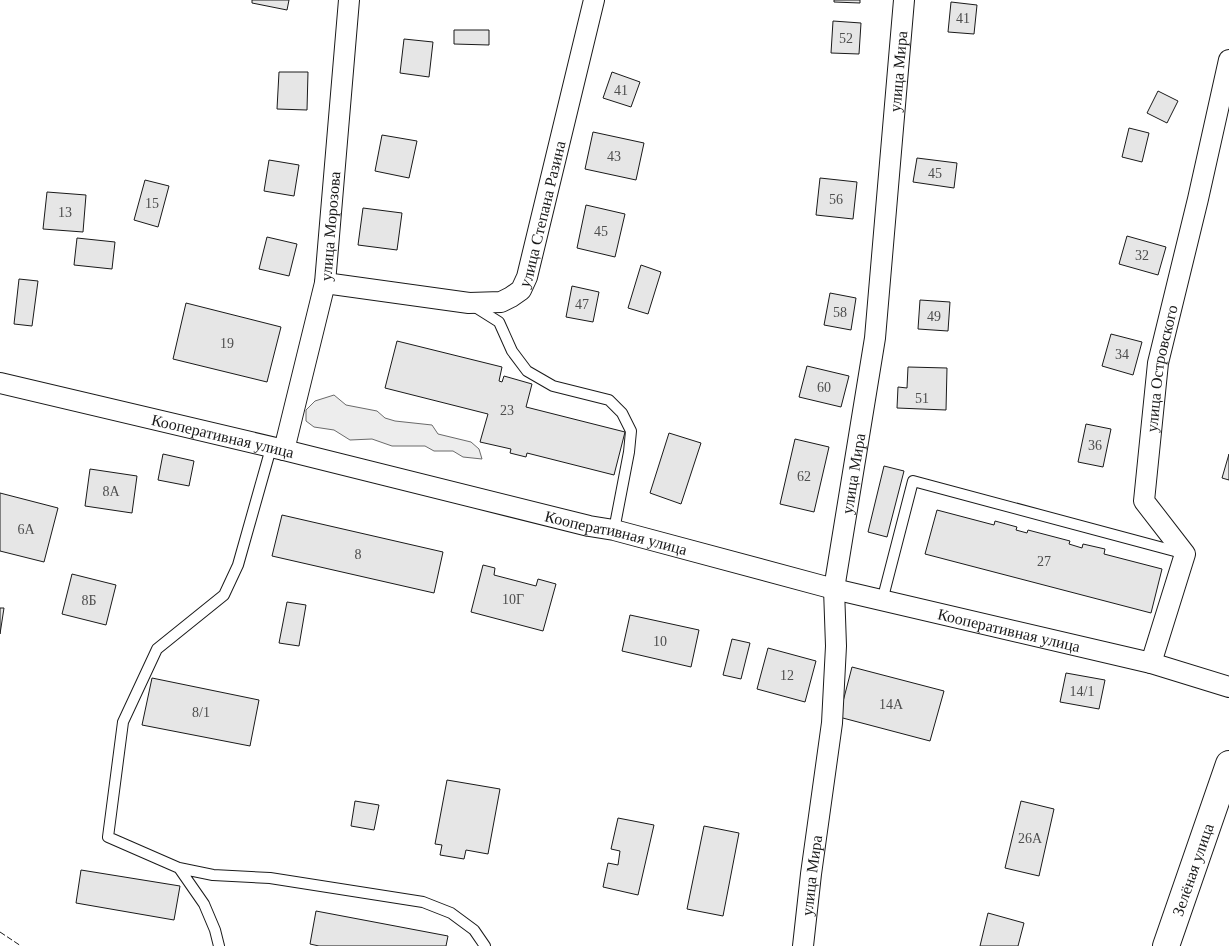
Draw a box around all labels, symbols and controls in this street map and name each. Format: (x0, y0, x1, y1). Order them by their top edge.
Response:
house number: 41 (956, 11, 970, 26)
street label: улица Мира (886, 30, 910, 113)
house number: 52 (839, 31, 853, 46)
house number: 41 (614, 83, 628, 98)
street label: улица Степана Разина (515, 139, 568, 290)
house number: 43 (607, 149, 621, 164)
house number: 45 (928, 166, 942, 181)
street label: улица Морозова (317, 171, 343, 282)
house number: 56 (829, 192, 843, 207)
house number: 15 (145, 196, 159, 211)
house number: 13 (58, 205, 72, 220)
house number: 45 (594, 224, 608, 239)
house number: 32 (1135, 248, 1149, 263)
house number: 47 (575, 297, 589, 312)
street label: улица Островского (1143, 303, 1180, 433)
house number: 58 (833, 305, 847, 320)
house number: 49 (927, 309, 941, 324)
house number: 19 (220, 336, 234, 351)
house number: 34 (1115, 347, 1129, 362)
house number: 60 (817, 380, 831, 395)
house number: 51 (915, 391, 929, 406)
house number: 23 (500, 403, 514, 418)
street label: Кооперативная улица (150, 411, 296, 461)
street label: улица Мира (838, 432, 868, 515)
house number: 36 (1088, 438, 1102, 453)
house number: 62 (797, 469, 811, 484)
house number: 8А (102, 484, 120, 499)
street label: Кооперативная улица (543, 507, 689, 558)
house number: 6А (17, 522, 35, 537)
house number: 8 (355, 547, 362, 562)
house number: 27 (1037, 554, 1051, 569)
house number: 10Г (502, 592, 524, 607)
house number: 8Б (81, 593, 97, 608)
street label: Кооперативная улица (936, 605, 1082, 655)
house number: 10 (653, 634, 667, 649)
house number: 12 (780, 668, 794, 683)
house number: 14/1 (1070, 684, 1094, 699)
house number: 14А (879, 697, 904, 712)
house number: 8/1 (192, 705, 210, 720)
street label: Зелёная улица (1169, 821, 1216, 918)
house number: 26А (1018, 831, 1043, 846)
street label: улица Мира (798, 834, 825, 917)

